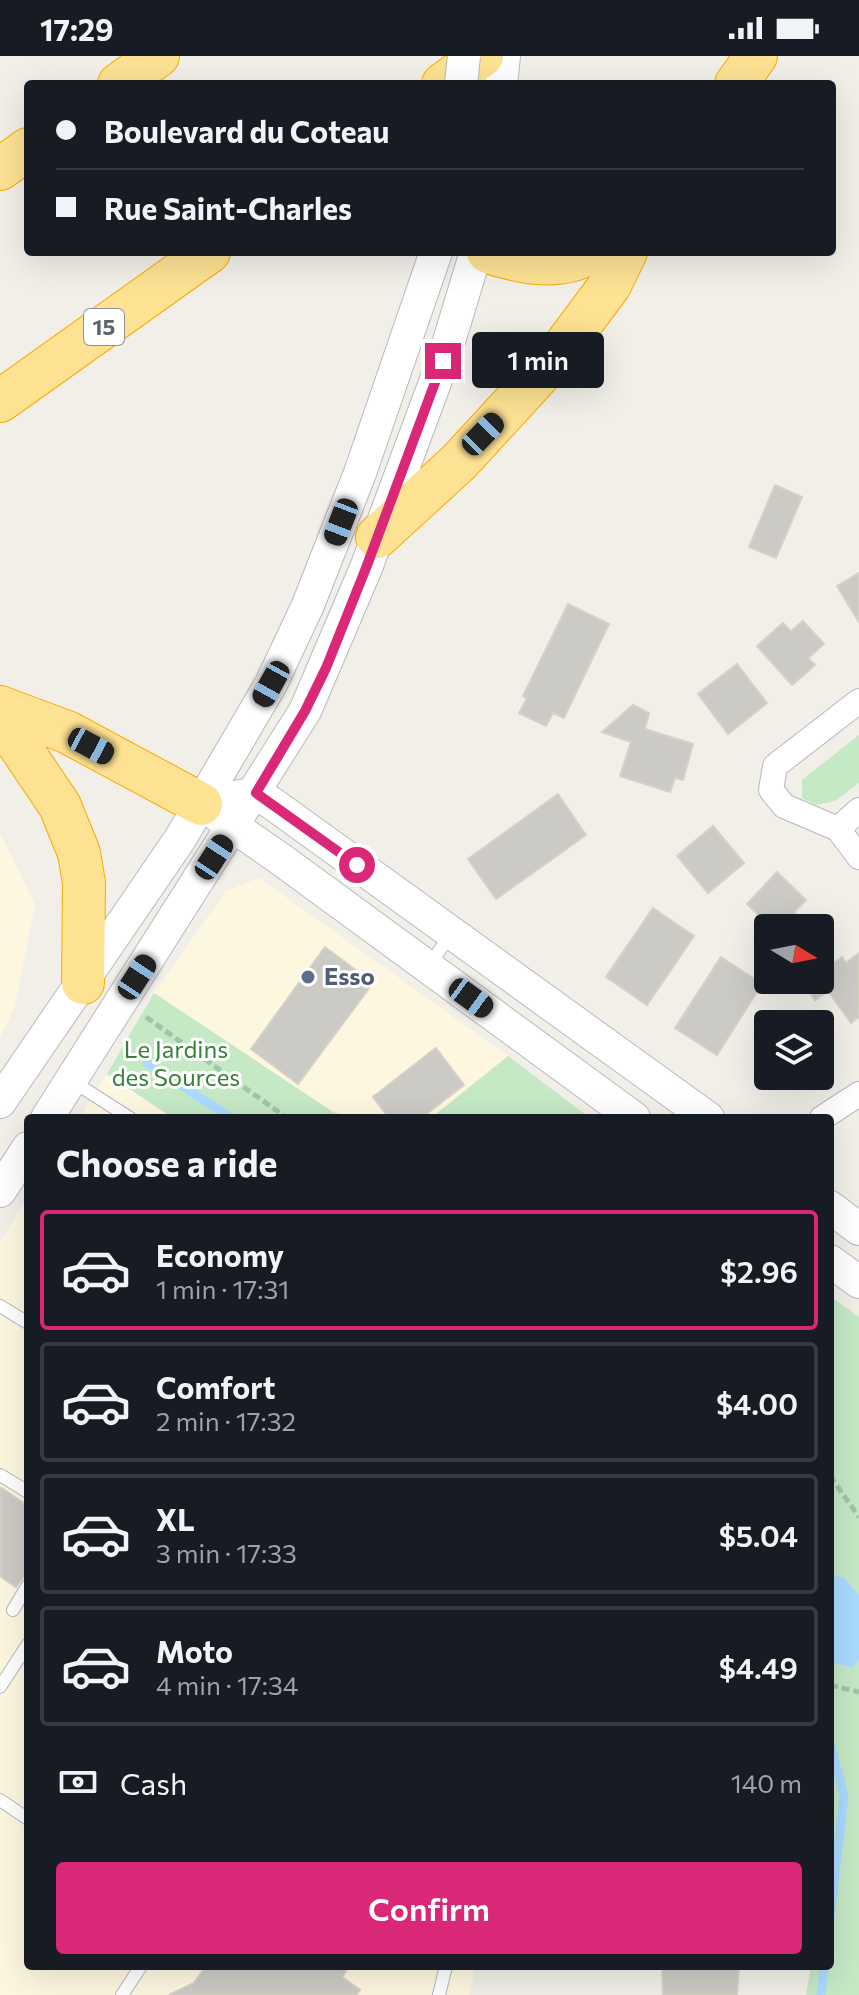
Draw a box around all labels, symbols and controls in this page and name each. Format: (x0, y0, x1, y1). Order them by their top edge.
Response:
text: 17:29 (40, 10, 113, 47)
text: Boulevard du Coteau (104, 112, 389, 149)
text: Rue Saint-Charles (104, 189, 352, 226)
road number: 15 (84, 309, 124, 345)
callout: 1 min (471, 333, 603, 389)
route end (425, 343, 461, 379)
text: 1 min (507, 344, 569, 375)
car (458, 408, 508, 460)
car (321, 495, 361, 549)
car (249, 657, 293, 711)
car (64, 724, 118, 768)
car (191, 830, 237, 884)
route start (339, 847, 375, 883)
north arrow (754, 914, 834, 994)
map controls (754, 914, 834, 1090)
car (114, 950, 160, 1004)
place label: Esso (324, 961, 375, 990)
marker: Esso (299, 968, 317, 986)
car (445, 974, 497, 1022)
button: layers (754, 1010, 834, 1090)
park label: Le Jardins des Sources (112, 1034, 240, 1091)
text: Choose a ride (56, 1140, 277, 1184)
icon: car (60, 1234, 132, 1306)
text: Economy (156, 1236, 284, 1273)
text: $2.96 (720, 1252, 798, 1289)
text: 1 min · 17:31 (156, 1273, 289, 1304)
icon: car (60, 1366, 132, 1438)
text: Comfort (156, 1368, 275, 1405)
text: $4.00 (716, 1384, 798, 1421)
text: 2 min · 17:32 (156, 1405, 296, 1436)
icon: car (60, 1498, 132, 1570)
text: XL (156, 1500, 195, 1537)
text: $5.04 (719, 1516, 798, 1553)
text: 3 min · 17:33 (156, 1537, 297, 1568)
icon: car (60, 1630, 132, 1702)
text: Moto (156, 1632, 233, 1669)
text: $4.49 (719, 1648, 798, 1685)
text: 4 min · 17:34 (156, 1669, 298, 1700)
icon: cash (56, 1760, 100, 1804)
text: Cash (120, 1764, 187, 1801)
text: 140 m (731, 1767, 802, 1798)
button: Confirm (56, 1862, 802, 1954)

